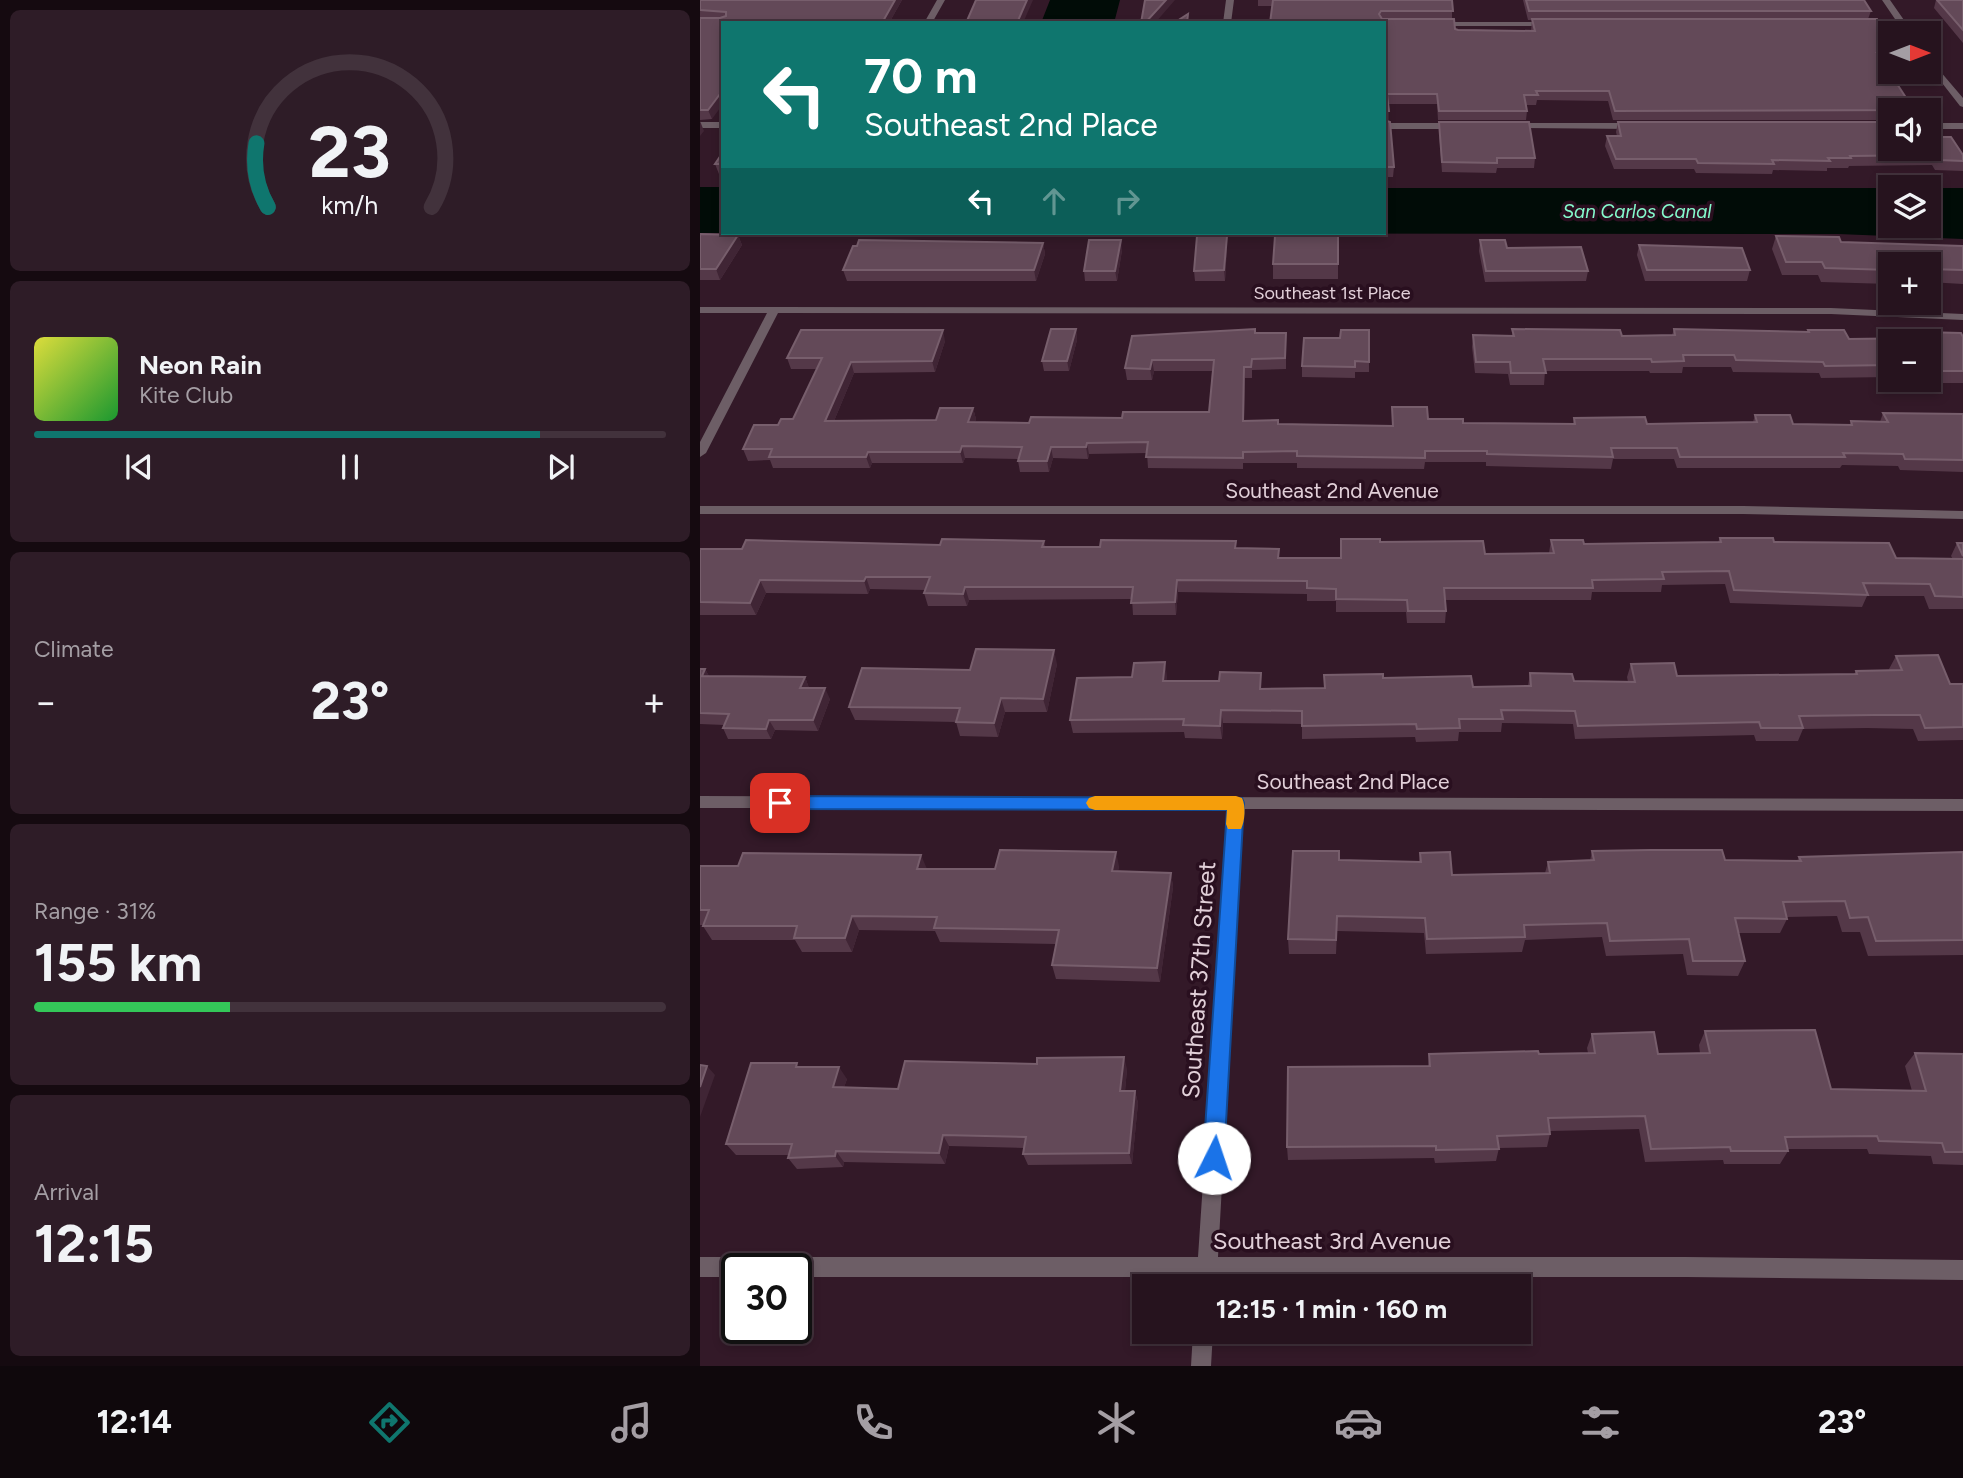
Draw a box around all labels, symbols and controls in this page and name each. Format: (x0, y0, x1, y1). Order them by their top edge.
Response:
north arrow (1878, 21, 1941, 84)
map controls (1878, 21, 1941, 392)
text: 70 m (864, 46, 977, 105)
icon: left (749, 49, 840, 140)
button: sound (1878, 98, 1941, 161)
text: Southeast 2nd Place (864, 106, 1158, 144)
text: 23 (309, 108, 391, 195)
button: layers (1878, 175, 1941, 238)
icon: left (962, 182, 1000, 220)
icon: ahead (1035, 182, 1073, 220)
icon: right (1108, 182, 1146, 220)
text: km/h (321, 189, 379, 219)
water label: San Carlos Canal (1562, 200, 1712, 223)
button: + (1878, 252, 1941, 315)
street label: Southeast 1st Place (1253, 282, 1411, 304)
button: − (1878, 329, 1941, 392)
text: Neon Rain (139, 349, 262, 381)
text: Kite Club (139, 381, 233, 409)
icon: previous (120, 448, 158, 486)
icon: pause (331, 448, 369, 486)
icon: next (542, 448, 580, 486)
street label: Southeast 2nd Avenue (1225, 478, 1439, 503)
text: Climate (34, 635, 113, 663)
text: 23° (311, 670, 389, 732)
text: − (34, 679, 58, 725)
text: + (642, 679, 666, 725)
street label: Southeast 2nd Place (1257, 769, 1449, 794)
pin (750, 773, 810, 833)
icon: arrive (761, 784, 799, 822)
street label: Southeast 37th Street (1176, 860, 1221, 1099)
text: Range · 31% (34, 897, 156, 925)
text: 155 km (34, 932, 202, 994)
position arrow (1177, 1121, 1251, 1195)
text: Arrival (34, 1178, 99, 1206)
text: 12:15 (34, 1213, 154, 1275)
street label: Southeast 3rd Avenue (1213, 1226, 1451, 1255)
speed limit sign: 30 (721, 1253, 812, 1344)
text: 12:15 · 1 min · 160 m (1216, 1293, 1447, 1325)
icon: directions (365, 1398, 414, 1447)
icon: music (607, 1398, 656, 1447)
icon: phone (849, 1398, 898, 1447)
icon: climate (1092, 1398, 1141, 1447)
icon: car (1334, 1398, 1383, 1447)
icon: filters (1576, 1398, 1625, 1447)
text: 12:14 (97, 1403, 172, 1441)
text: 23° (1818, 1403, 1866, 1441)

